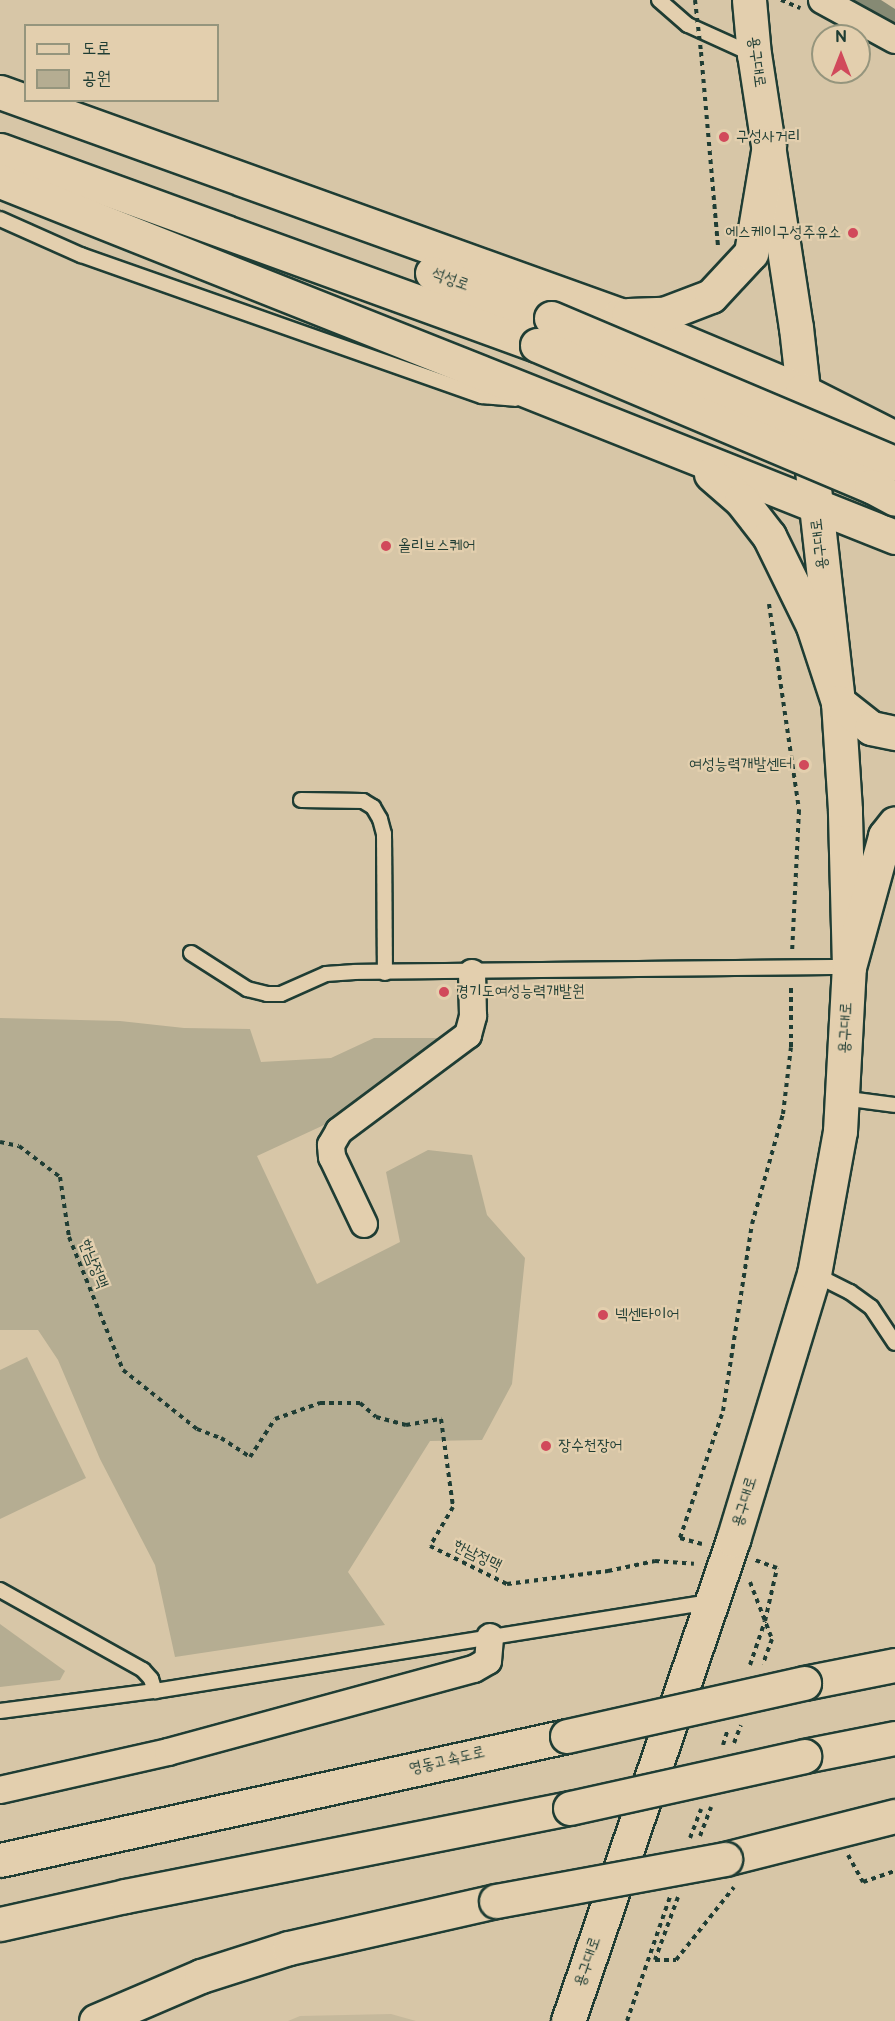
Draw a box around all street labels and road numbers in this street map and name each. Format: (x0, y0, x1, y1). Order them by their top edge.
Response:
street label: 용구대로 (743, 35, 769, 89)
street label: 석성로 (429, 264, 471, 296)
street label: 용구대로 (807, 517, 833, 571)
street label: 용구대로 (835, 1002, 857, 1054)
street label: 한남정맥 (74, 1237, 112, 1291)
street label: 용구대로 (728, 1475, 762, 1529)
street label: 한남정맥 (450, 1536, 504, 1576)
street label: 영동고속도로 (407, 1743, 487, 1779)
street label: 용구대로 (571, 1935, 605, 1989)

